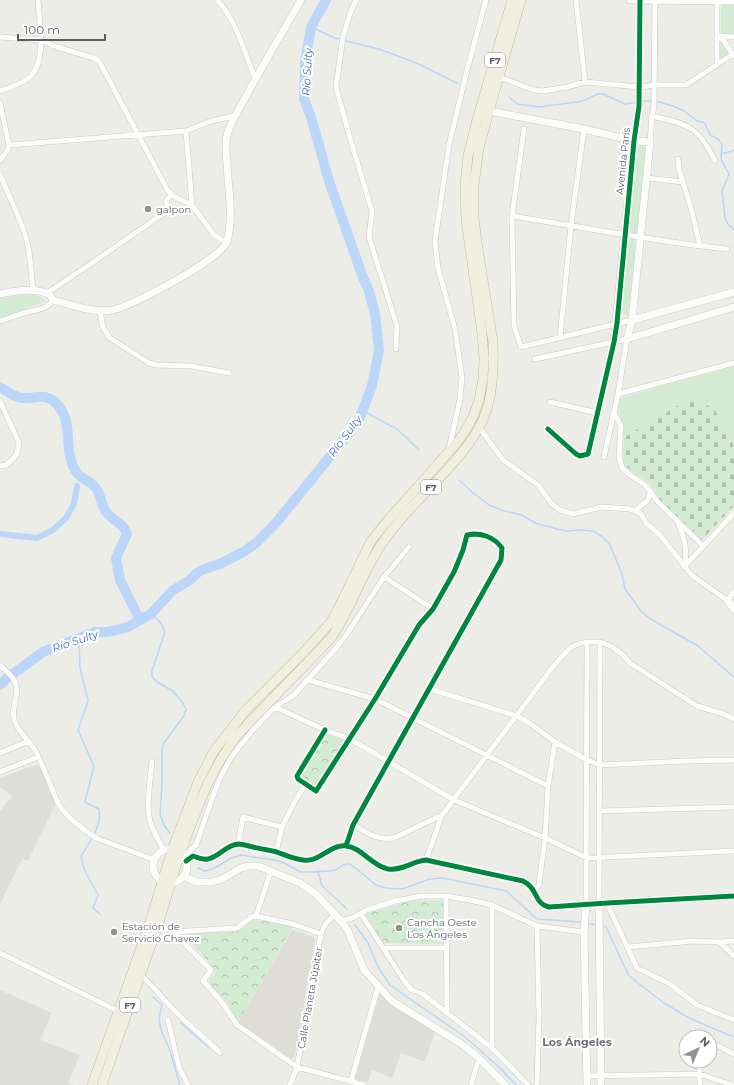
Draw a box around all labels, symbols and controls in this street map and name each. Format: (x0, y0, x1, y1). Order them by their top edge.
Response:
scale bar (18, 16, 105, 42)
text: 100 m (24, 22, 60, 37)
water label: Río Sulty (299, 47, 315, 96)
road number: F7 (485, 53, 505, 67)
street label: Avenida París (613, 127, 633, 195)
place label: galpon (156, 203, 191, 216)
marker: galpon (143, 204, 153, 214)
water label: Río Sulty (325, 412, 366, 459)
road number: F7 (421, 480, 441, 494)
water label: Río Sulty (50, 626, 101, 655)
place label: Cancha Oeste Los Ángeles (407, 916, 477, 941)
place label: Estación de Servicio Chavez (122, 920, 200, 945)
marker: Cancha Oeste Los Ángeles (394, 923, 404, 933)
marker: Estación de Servicio Chavez (109, 927, 119, 937)
street label: Calle Planeta Júpiter (295, 946, 325, 1050)
road number: F7 (120, 998, 140, 1012)
north arrow (678, 1029, 718, 1069)
text: N (697, 1034, 713, 1050)
district label: Los Ángeles (542, 1035, 612, 1049)

